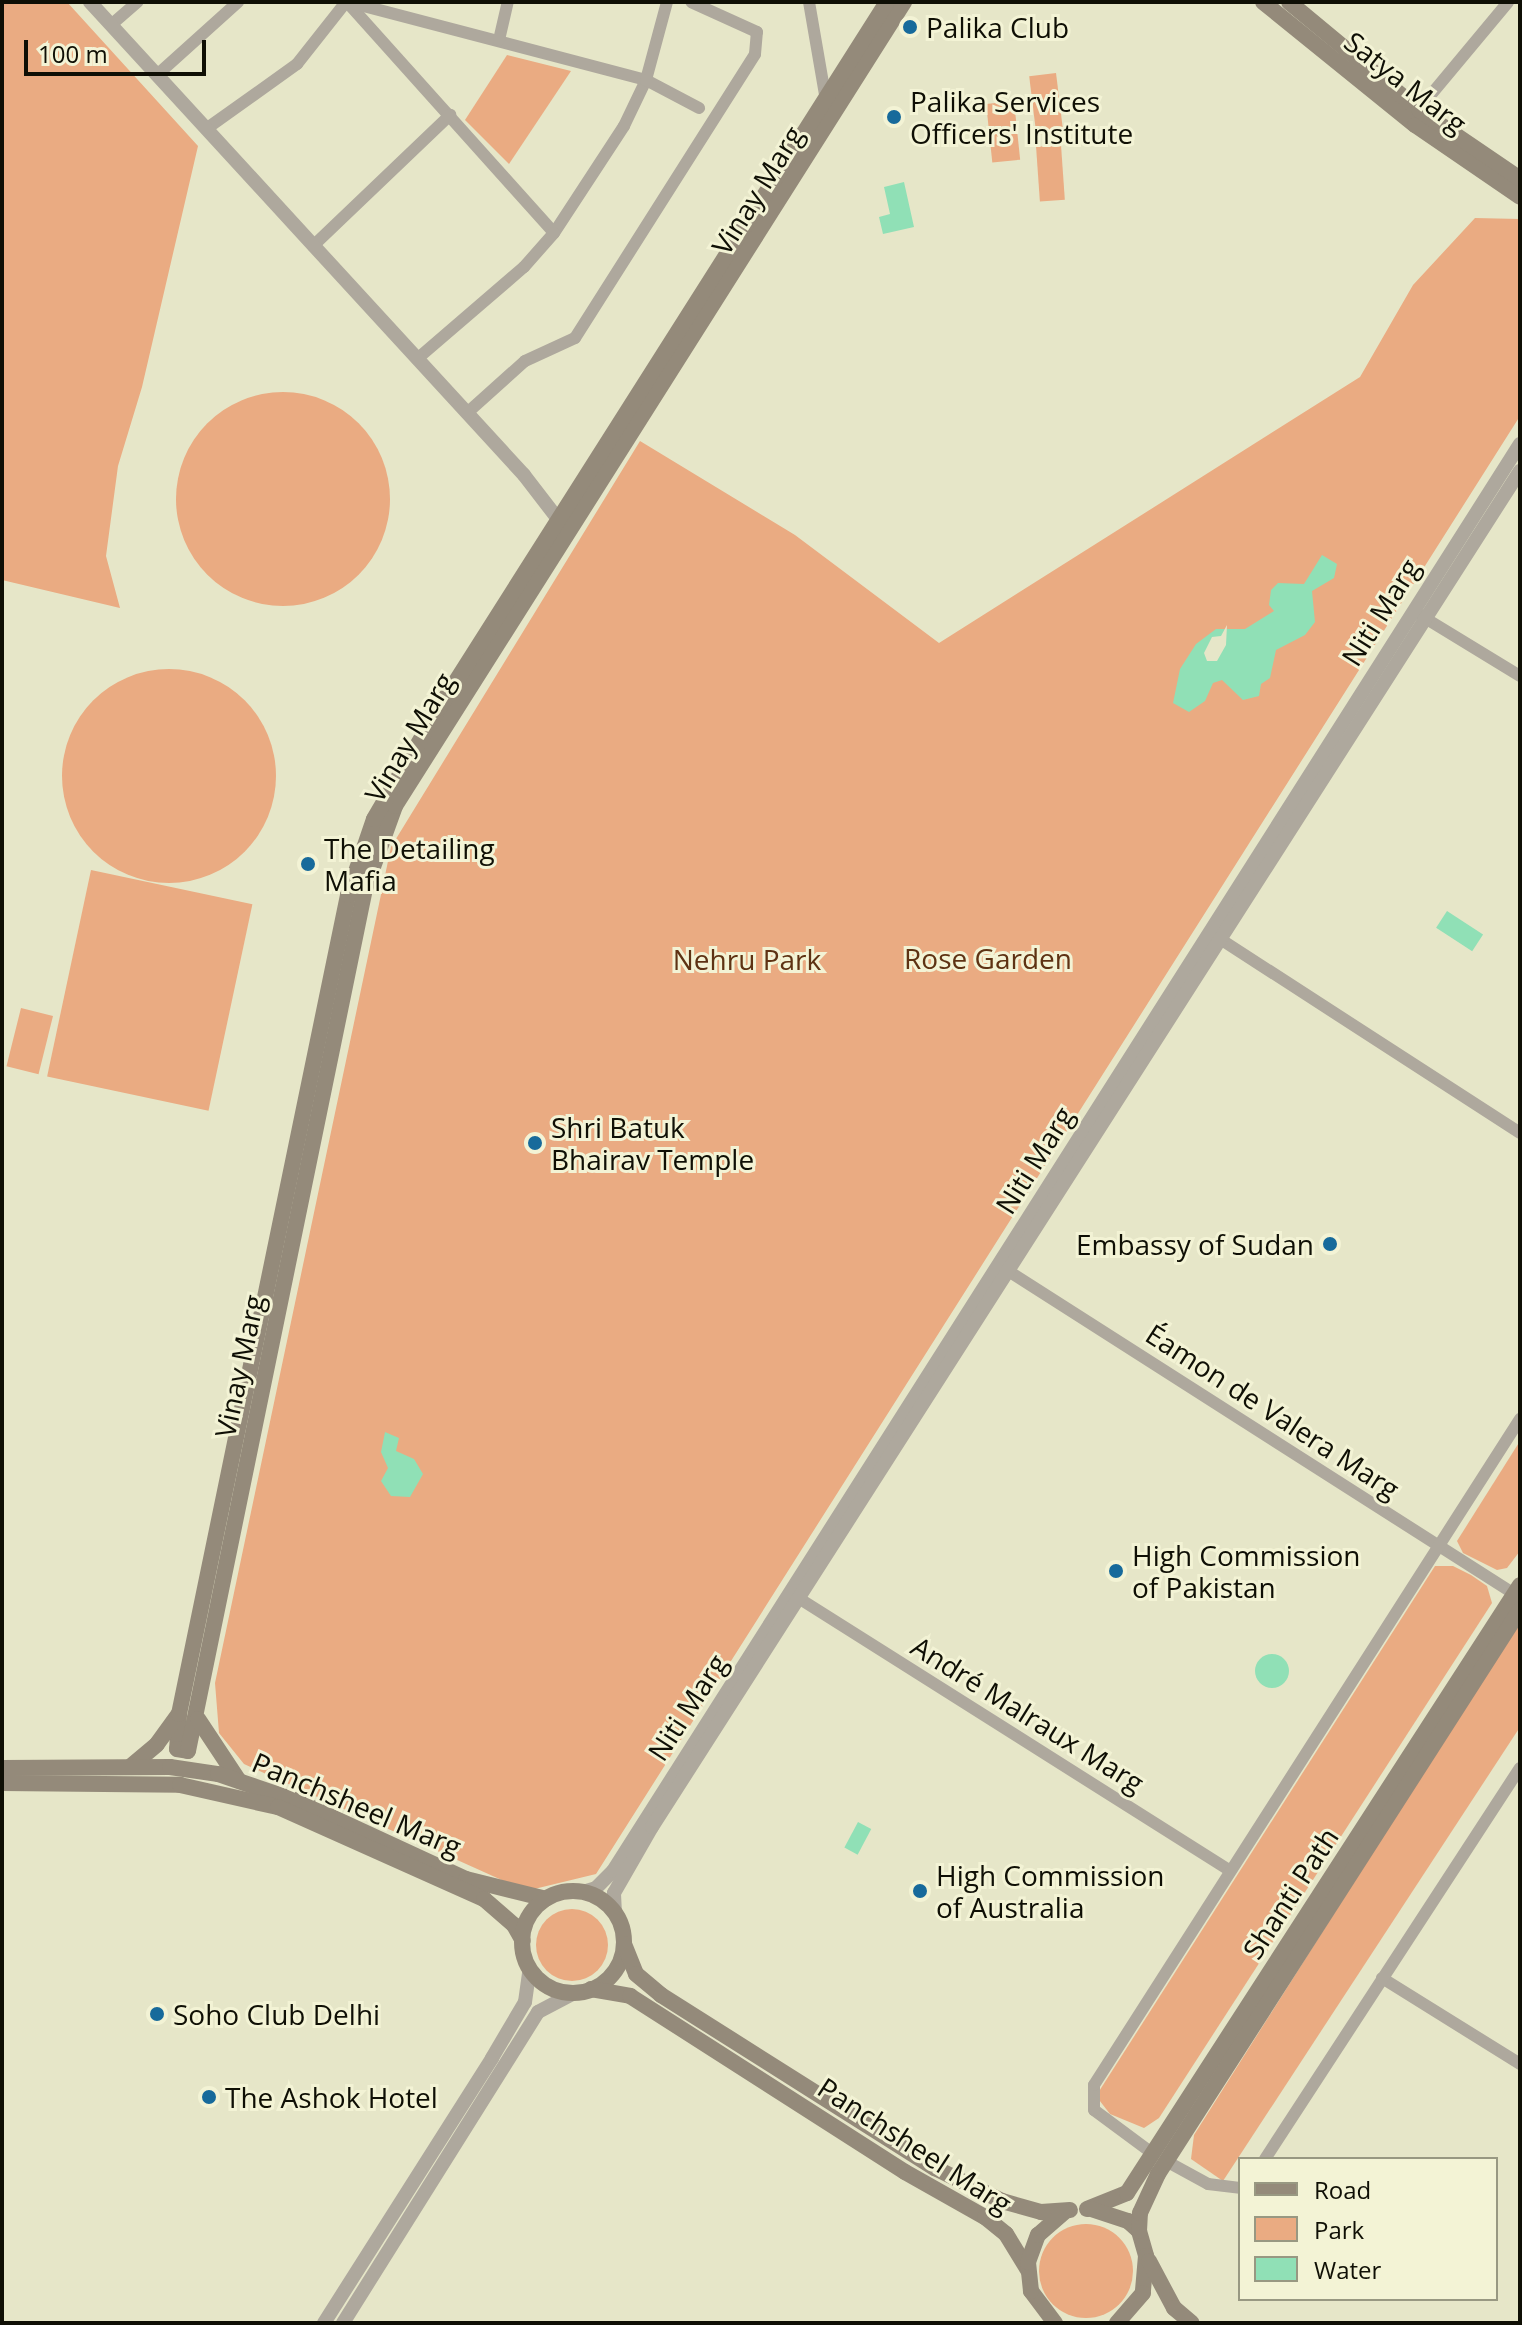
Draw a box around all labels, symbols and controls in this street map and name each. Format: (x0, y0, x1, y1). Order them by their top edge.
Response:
place label: Palika Club (926, 10, 1069, 44)
marker: Palika Club (901, 18, 919, 36)
scale bar (28, 24, 210, 74)
street label: Satya Marg (1338, 24, 1474, 140)
text: 100 m (38, 37, 108, 70)
place label: Palika Services Officers' Institute (910, 84, 1133, 150)
marker: Palika Services Officers' Institute (885, 108, 903, 126)
street label: Vinay Marg (704, 120, 810, 260)
street label: Niti Marg (1334, 552, 1426, 672)
street label: Vinay Marg (357, 666, 461, 808)
place label: The Detailing Mafia (324, 831, 495, 897)
marker: The Detailing Mafia (299, 855, 317, 873)
park label: Rose Garden (904, 941, 1072, 975)
park label: Nehru Park (673, 942, 821, 976)
street label: Niti Marg (988, 1100, 1080, 1220)
place label: Shri Batuk Bhairav Temple (551, 1110, 754, 1176)
marker: Shri Batuk Bhairav Temple (526, 1134, 544, 1152)
place label: Embassy of Sudan (1076, 1227, 1314, 1261)
marker: Embassy of Sudan (1321, 1235, 1339, 1253)
street label: Vinay Marg (207, 1292, 271, 1440)
street label: Éamon de Valera Marg (1140, 1317, 1406, 1505)
place label: High Commission of Pakistan (1132, 1538, 1361, 1604)
marker: High Commission of Pakistan (1107, 1562, 1125, 1580)
street label: André Malraux Marg (906, 1629, 1150, 1799)
street label: Niti Marg (640, 1648, 734, 1766)
street label: Panchsheel Marg (247, 1745, 467, 1863)
street label: Shanti Path (1235, 1821, 1345, 1965)
place label: High Commission of Australia (936, 1858, 1165, 1924)
marker: High Commission of Australia (911, 1882, 929, 1900)
place label: Soho Club Delhi (173, 1997, 380, 2031)
marker: Soho Club Delhi (148, 2005, 166, 2023)
street label: Panchsheel Marg (812, 2070, 1018, 2220)
place label: The Ashok Hotel (225, 2080, 438, 2114)
marker: The Ashok Hotel (200, 2088, 218, 2106)
legend (1238, 2157, 1498, 2301)
text: Road (1314, 2173, 1371, 2206)
text: Park (1314, 2213, 1364, 2246)
text: Water (1314, 2253, 1381, 2286)

